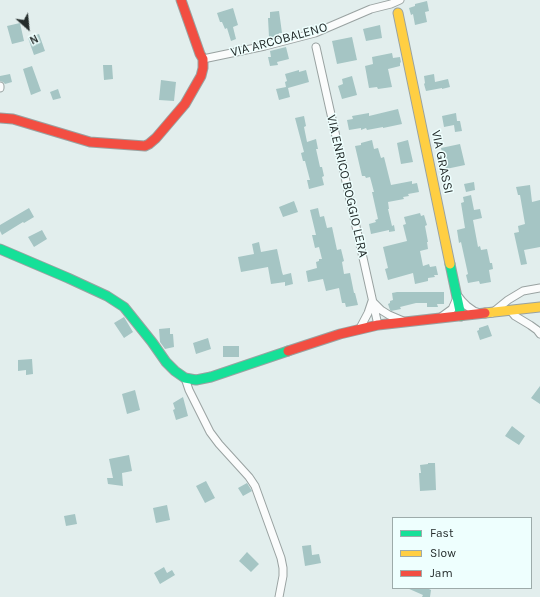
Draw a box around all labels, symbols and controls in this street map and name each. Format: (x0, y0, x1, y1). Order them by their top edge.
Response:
north arrow (8, 8, 48, 48)
street label: VIA ARCOBALENO (229, 20, 329, 60)
text: N (27, 32, 40, 47)
street label: VIA ENRICO BOGGIO LERA (323, 113, 371, 259)
street label: VIA GRASSI (428, 129, 456, 195)
legend (392, 517, 532, 589)
text: Fast (430, 526, 453, 540)
text: Slow (430, 546, 456, 560)
text: Jam (430, 566, 453, 580)

